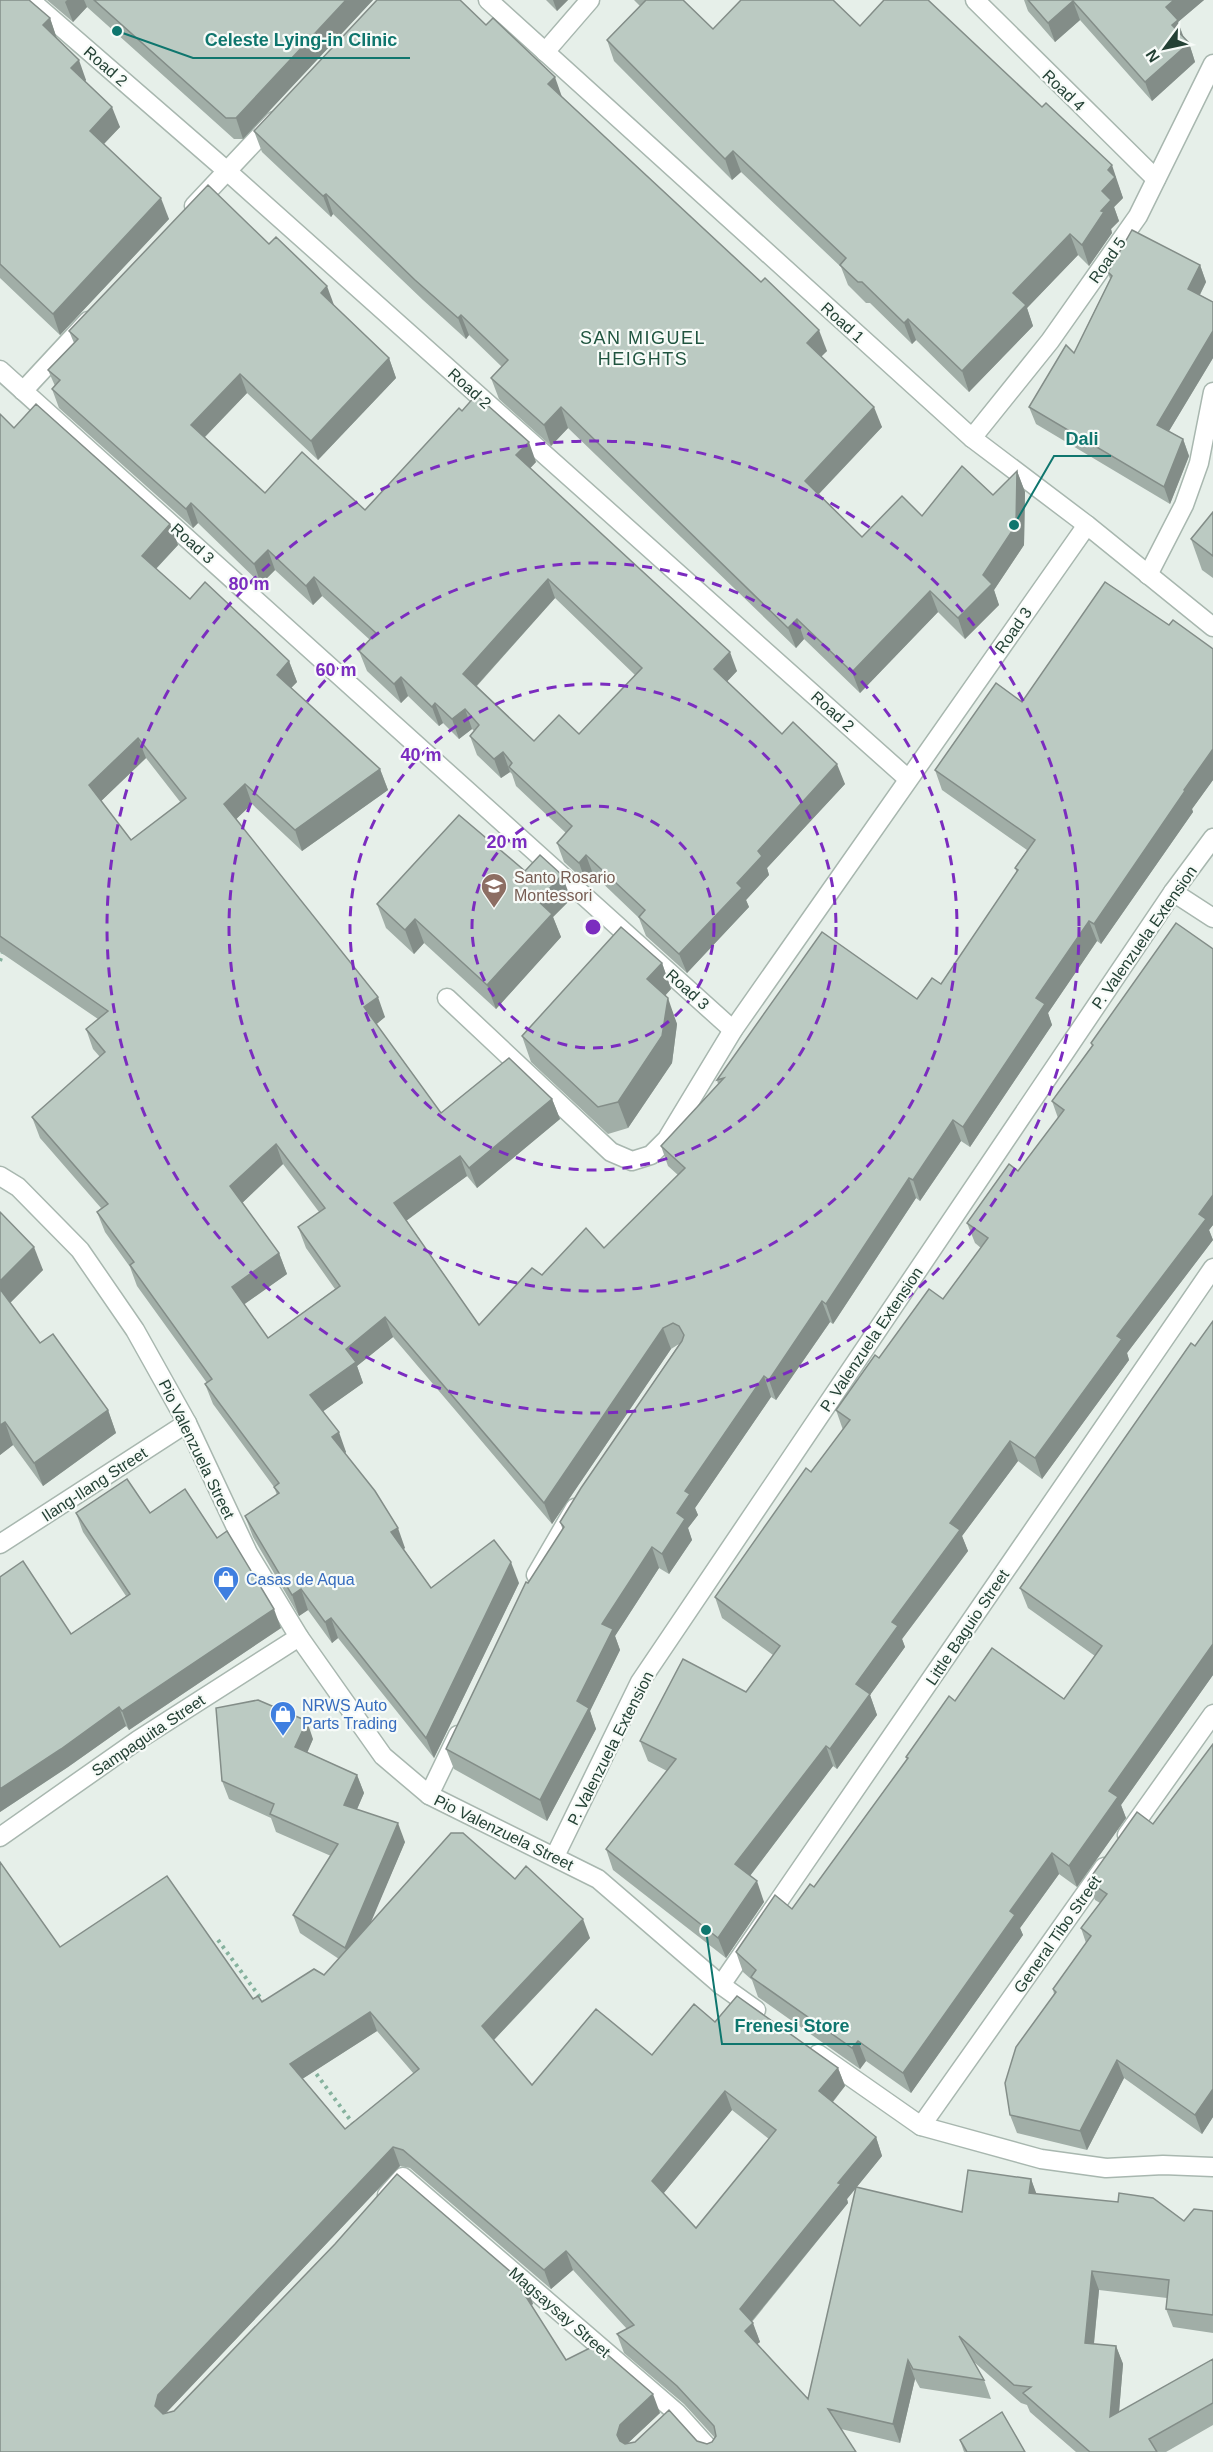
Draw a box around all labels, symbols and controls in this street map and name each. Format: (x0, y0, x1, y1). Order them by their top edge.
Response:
north arrow (1135, 18, 1195, 78)
callout: Celeste Lying-in Clinic (193, 22, 410, 58)
text: Celeste Lying-in Clinic (205, 30, 397, 50)
street label: Road 2 (81, 43, 131, 90)
text: N (1143, 46, 1163, 65)
street label: Road 4 (1039, 66, 1088, 114)
street label: Road 5 (1086, 234, 1129, 286)
street label: Road 1 (818, 299, 868, 346)
district label: SAN MIGUEL HEIGHTS (580, 328, 706, 369)
street label: Road 2 (445, 365, 495, 412)
callout: Dali (1054, 420, 1111, 456)
text: Dali (1065, 429, 1099, 449)
street label: Road 3 (168, 520, 218, 567)
text: 80 m (228, 574, 270, 594)
street label: Road 3 (992, 604, 1035, 656)
text: 60 m (315, 660, 357, 680)
street label: Road 2 (808, 688, 858, 735)
text: 40 m (400, 745, 442, 765)
text: 20 m (486, 832, 528, 852)
street label: P. Valenzuela Extension (1089, 863, 1200, 1012)
place label: Santo Rosario Montessori (514, 869, 615, 904)
school or university icon: Santo Rosario Montessori (479, 871, 509, 909)
centre of rings (583, 917, 603, 937)
street label: Road 3 (663, 966, 713, 1013)
street label: P. Valenzuela Extension (817, 1264, 926, 1415)
street label: Pio Valenzuela Street (155, 1377, 238, 1522)
street label: Ilang-Ilang Street (39, 1444, 150, 1525)
shop icon: Casas de Aqua (211, 1564, 241, 1602)
street label: Little Baguio Street (923, 1566, 1013, 1688)
place label: Casas de Aqua (246, 1571, 355, 1588)
street label: P. Valenzuela Extension (564, 1669, 657, 1828)
street label: Sampaguita Street (89, 1691, 208, 1780)
place label: NRWS Auto Parts Trading (302, 1697, 397, 1732)
shop icon: NRWS Auto Parts Trading (268, 1699, 298, 1737)
street label: Pio Valenzuela Street (431, 1791, 577, 1874)
street label: General Tibo Street (1011, 1872, 1104, 1996)
callout: Frenesi Store (722, 2008, 861, 2044)
text: Frenesi Store (734, 2016, 850, 2036)
street label: Magsaysay Street (506, 2264, 614, 2361)

